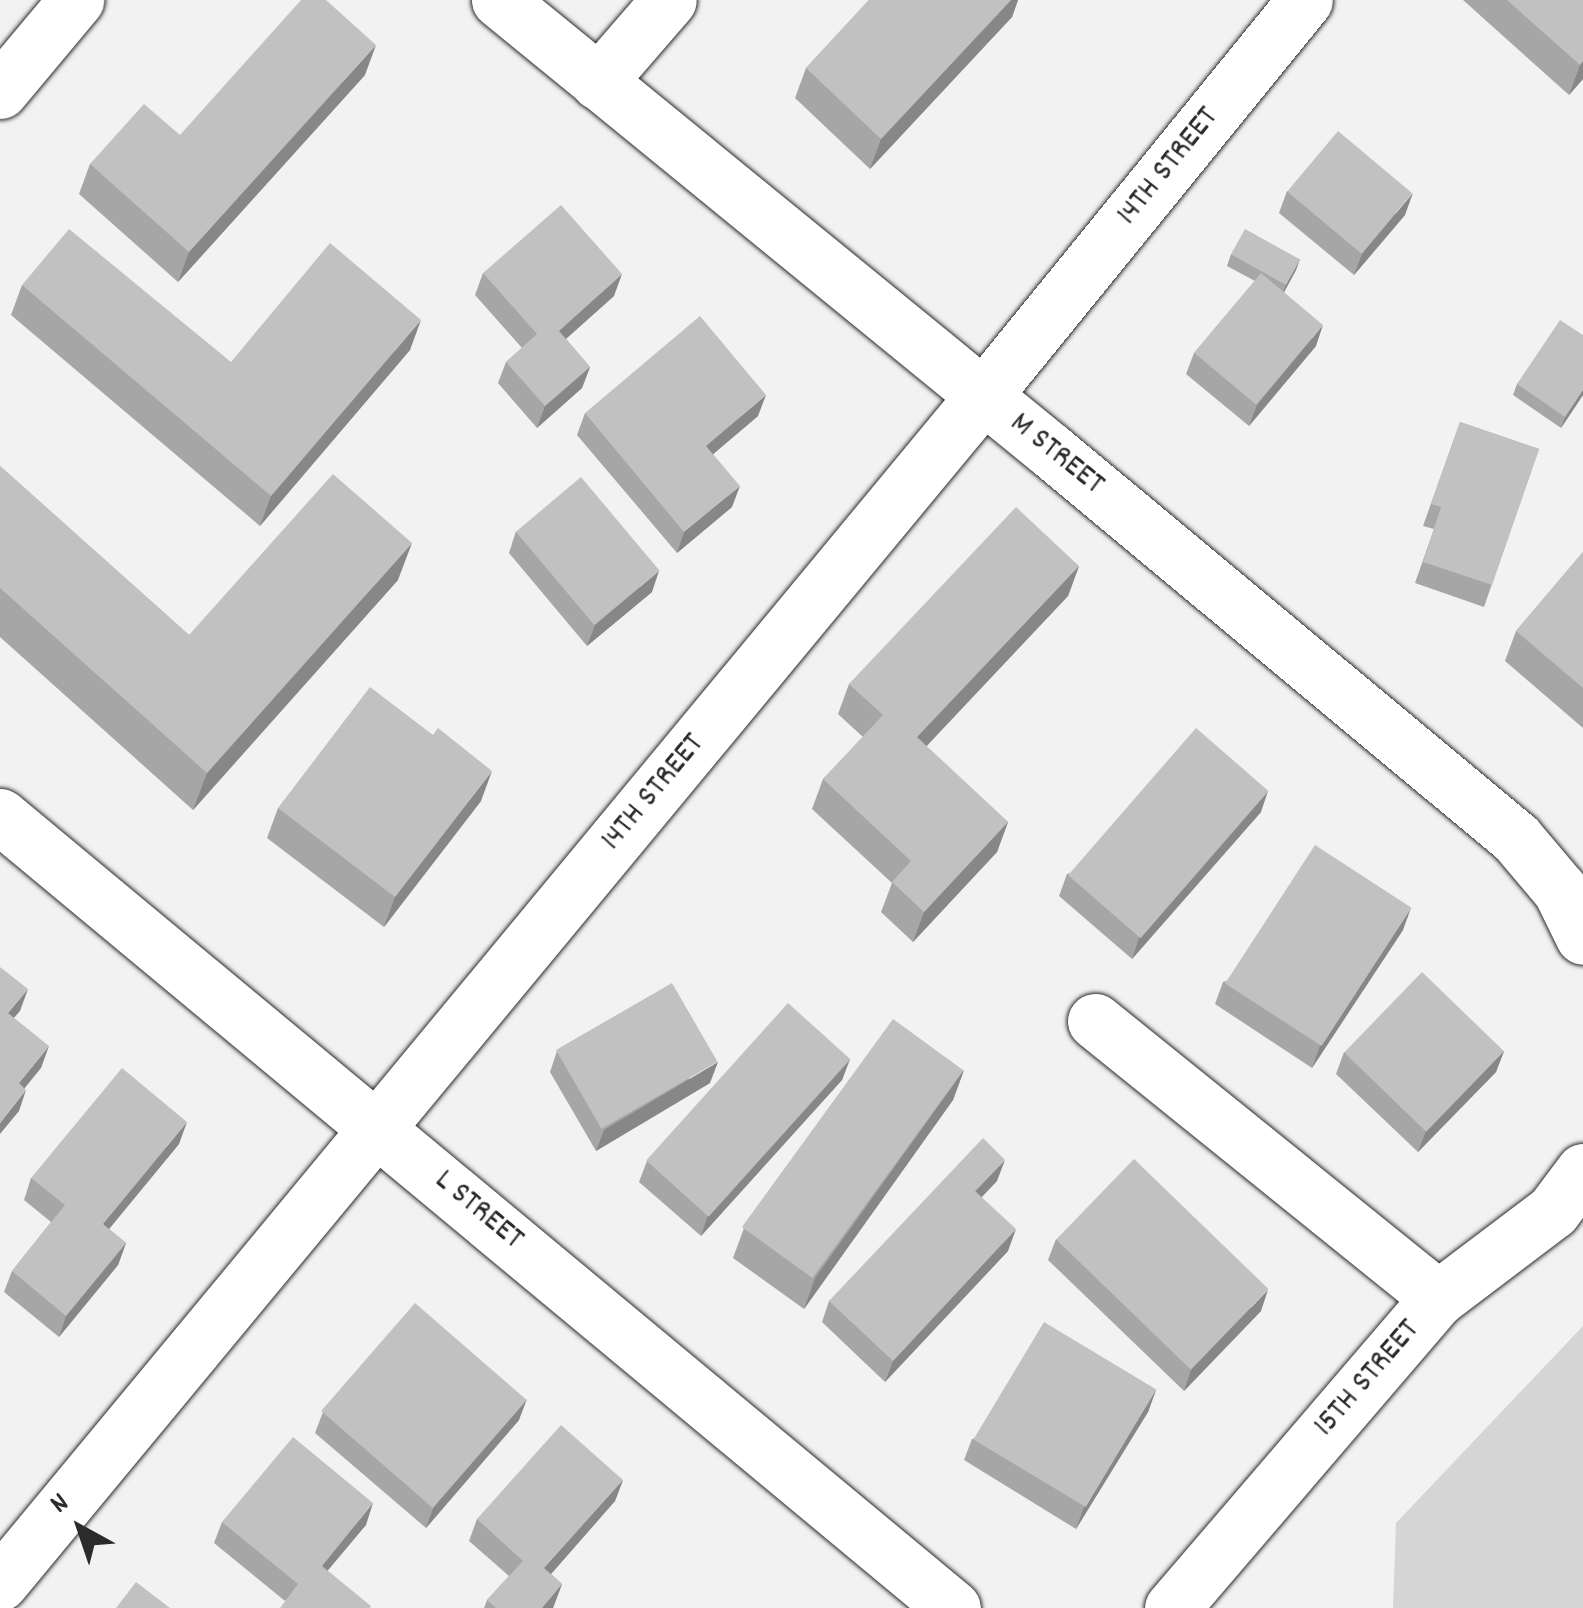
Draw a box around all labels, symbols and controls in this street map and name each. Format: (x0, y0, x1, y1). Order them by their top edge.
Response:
street label: 14TH STREET (1110, 100, 1228, 234)
street label: M STREET (1001, 405, 1111, 505)
street label: 14TH STREET (594, 727, 714, 859)
street label: L STREET (426, 1163, 530, 1259)
street label: 15TH STREET (1307, 1313, 1429, 1445)
north arrow (30, 1478, 130, 1578)
text: N (43, 1485, 79, 1525)

